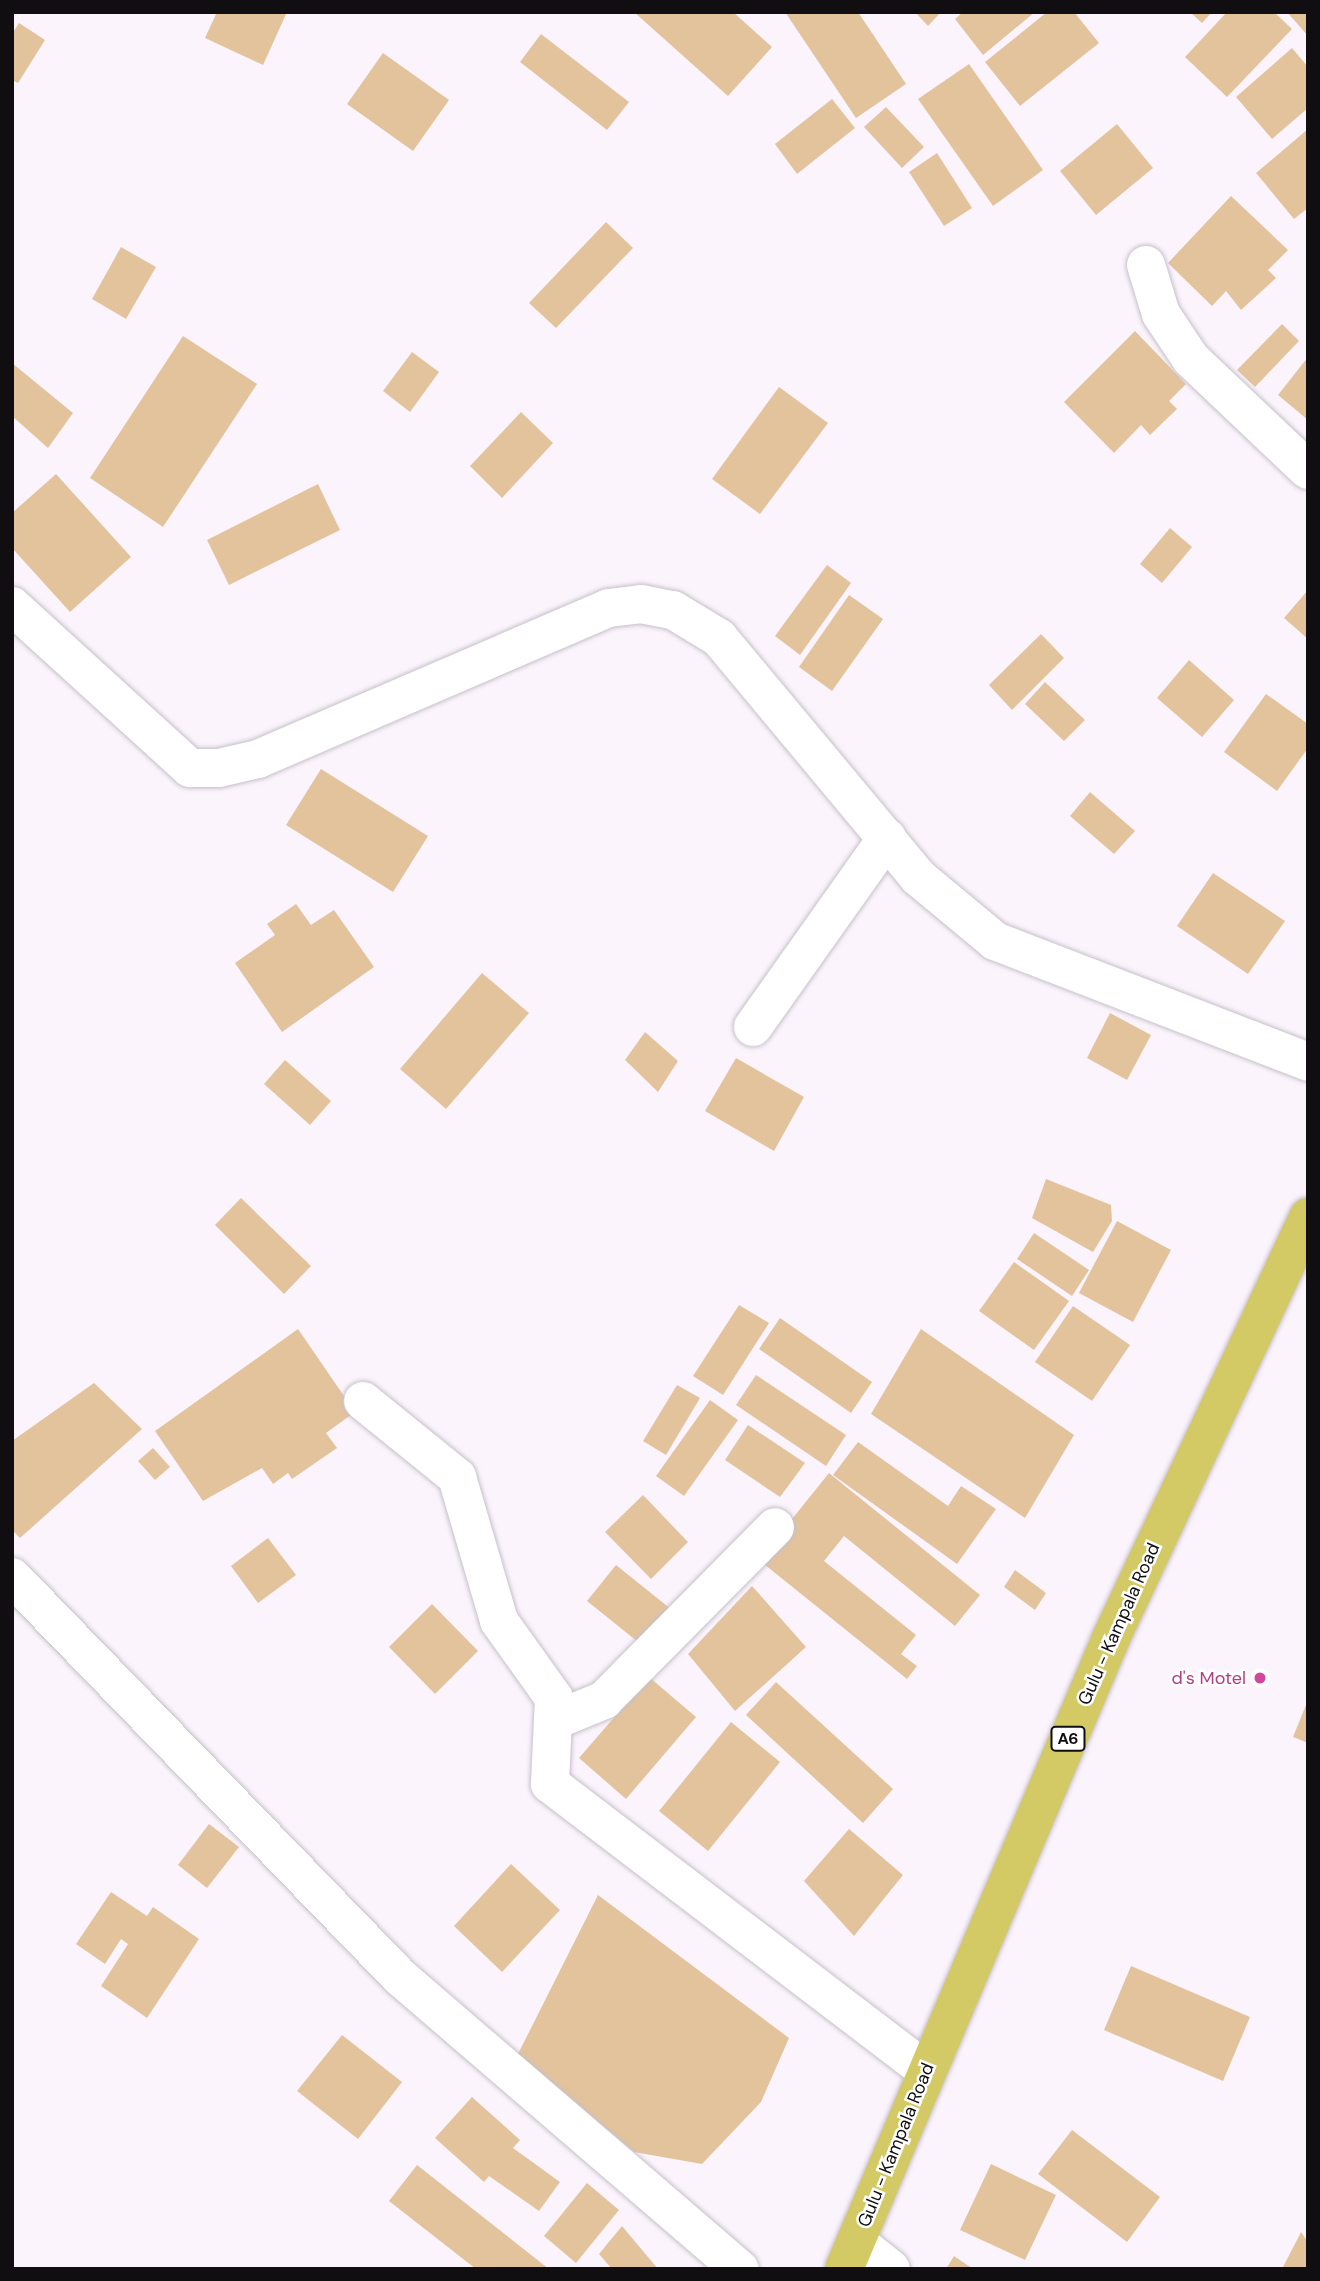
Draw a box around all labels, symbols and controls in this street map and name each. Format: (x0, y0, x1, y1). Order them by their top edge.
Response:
street label: Gulu - Kampala Road (1074, 1540, 1164, 1708)
place label: d's Motel (1172, 1667, 1246, 1689)
marker: d's Motel (1252, 1670, 1268, 1686)
road number: A6 (1049, 1726, 1087, 1751)
street label: Gulu - Kampala Road (853, 2060, 939, 2230)

